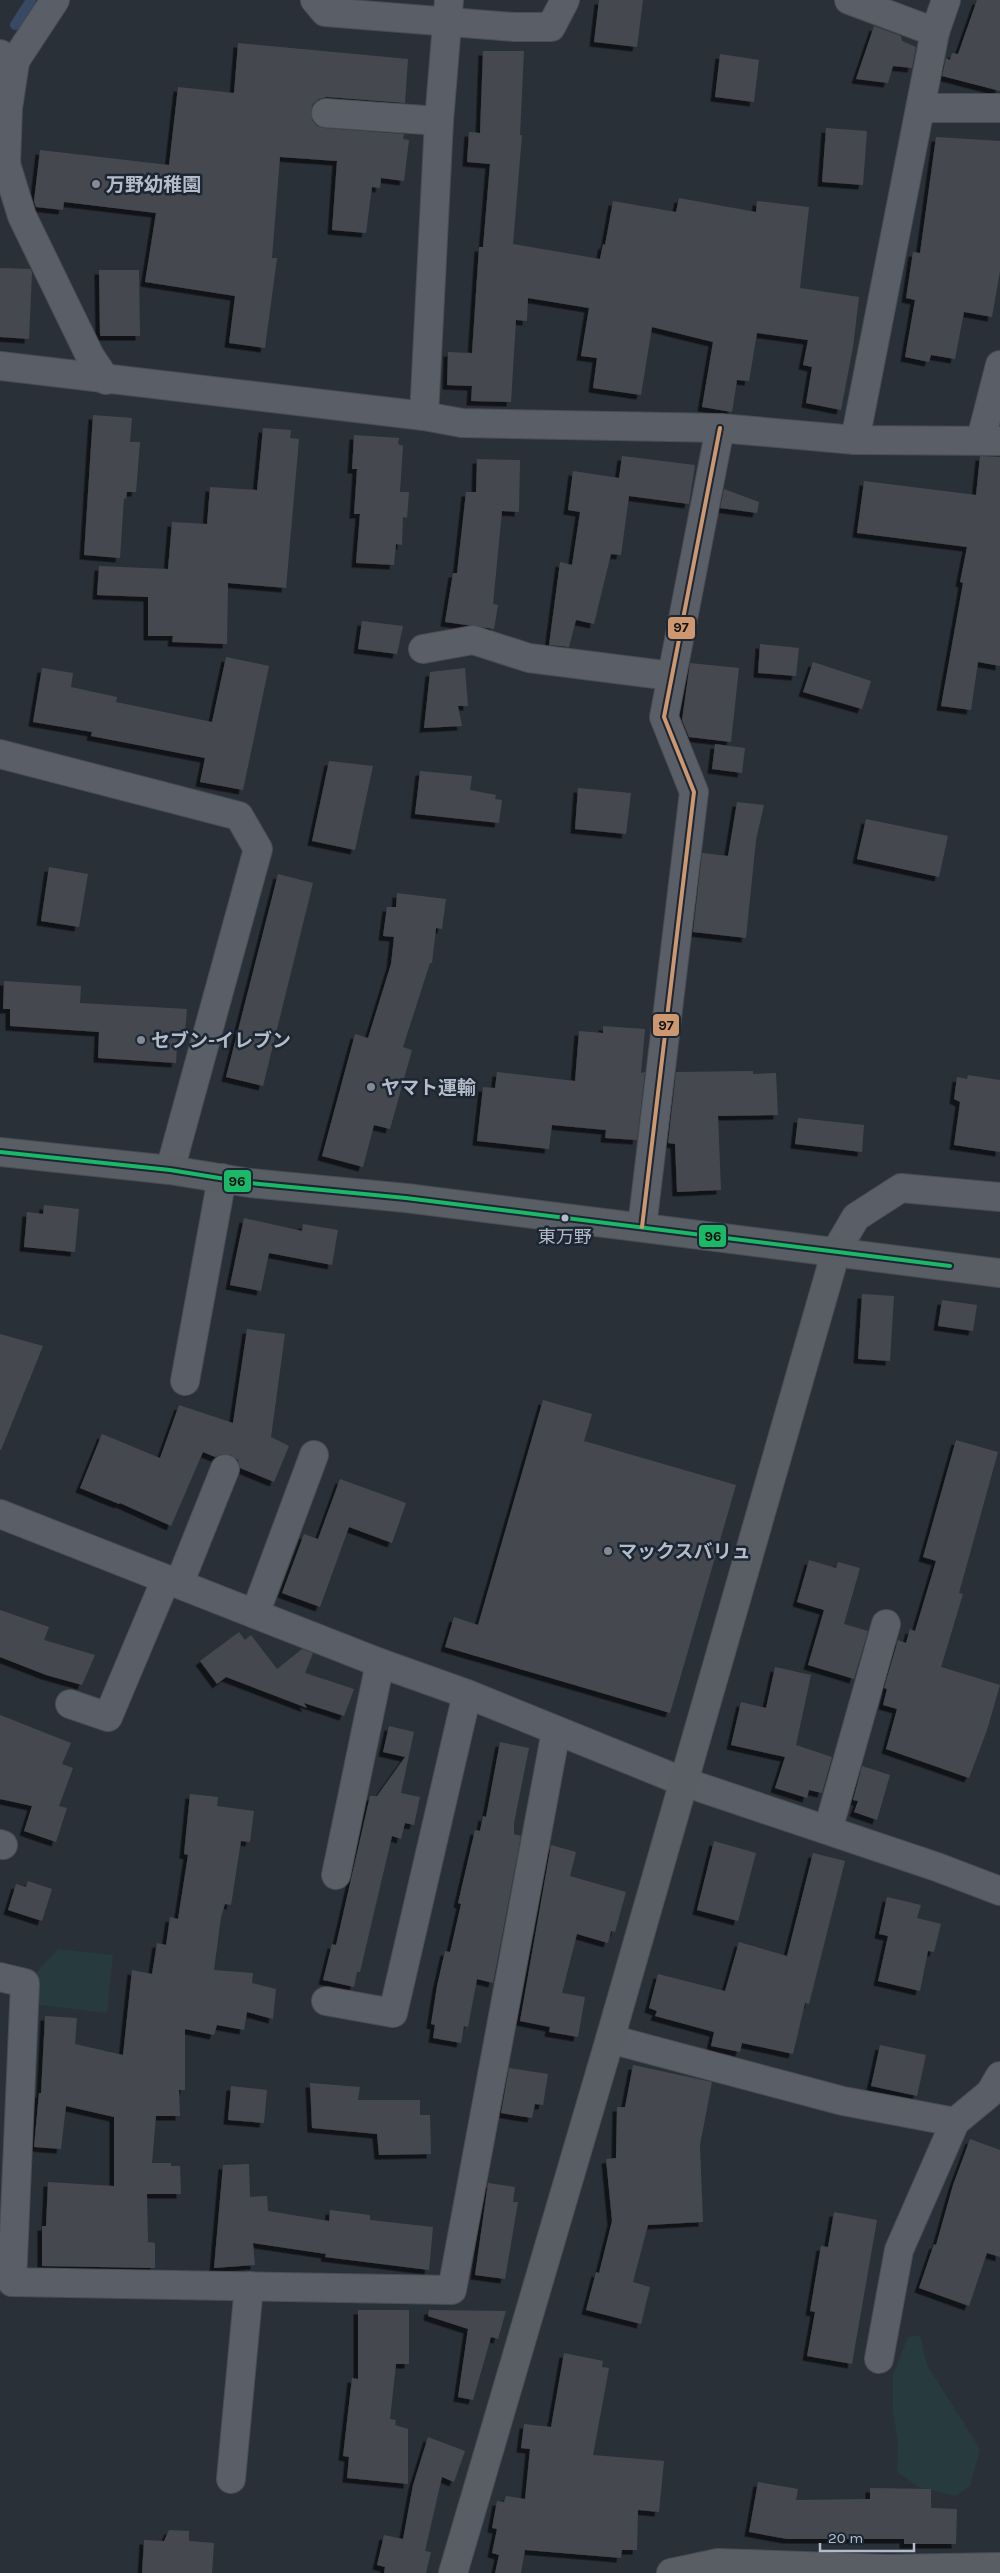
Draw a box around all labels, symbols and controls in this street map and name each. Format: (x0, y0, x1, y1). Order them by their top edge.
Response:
place label: 万野幼稚園 (106, 174, 201, 196)
marker: 万野幼稚園 (90, 178, 102, 190)
line badge: 97 (667, 616, 696, 640)
text: 97 (673, 619, 689, 636)
line badge: 97 (652, 1013, 680, 1037)
text: 97 (658, 1017, 674, 1034)
place label: セブン-イレブン (151, 1030, 291, 1052)
marker: セブン-イレブン (135, 1034, 147, 1046)
place label: ヤマト運輸 (381, 1077, 476, 1099)
marker: ヤマト運輸 (365, 1081, 377, 1093)
line badge: 96 (223, 1169, 252, 1193)
text: 96 (228, 1173, 246, 1190)
marker: 東万野 (560, 1213, 570, 1223)
line badge: 96 (698, 1224, 727, 1248)
place label: 東万野 (538, 1226, 592, 1248)
text: 96 (704, 1228, 722, 1245)
place label: マックスバリュ (618, 1541, 750, 1563)
marker: マックスバリュ (602, 1545, 614, 1557)
scale bar (820, 2520, 914, 2552)
text: 20 m (828, 2529, 863, 2547)

